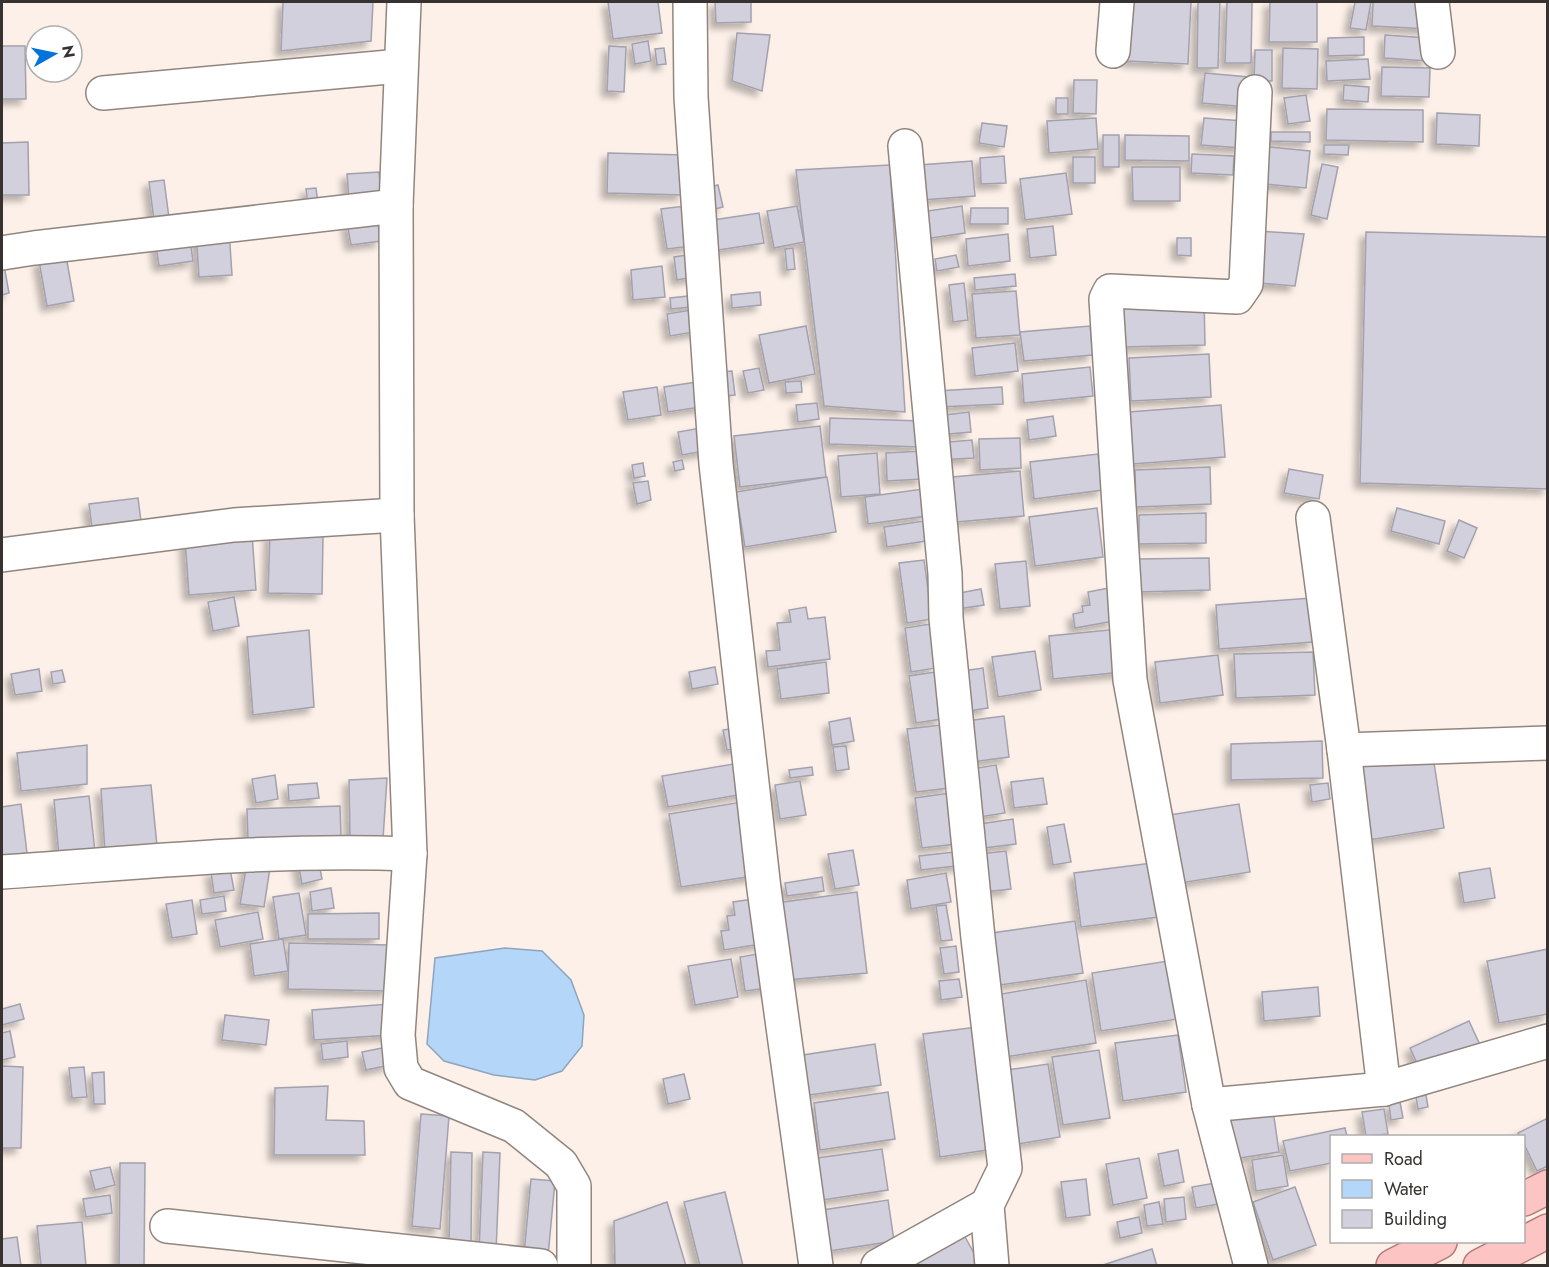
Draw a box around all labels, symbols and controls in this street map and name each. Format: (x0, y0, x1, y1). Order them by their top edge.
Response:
north arrow (24, 24, 84, 84)
text: N (56, 44, 81, 60)
legend (1330, 1135, 1525, 1243)
text: Road (1384, 1146, 1423, 1172)
text: Water (1384, 1176, 1429, 1202)
text: Building (1384, 1206, 1447, 1232)

